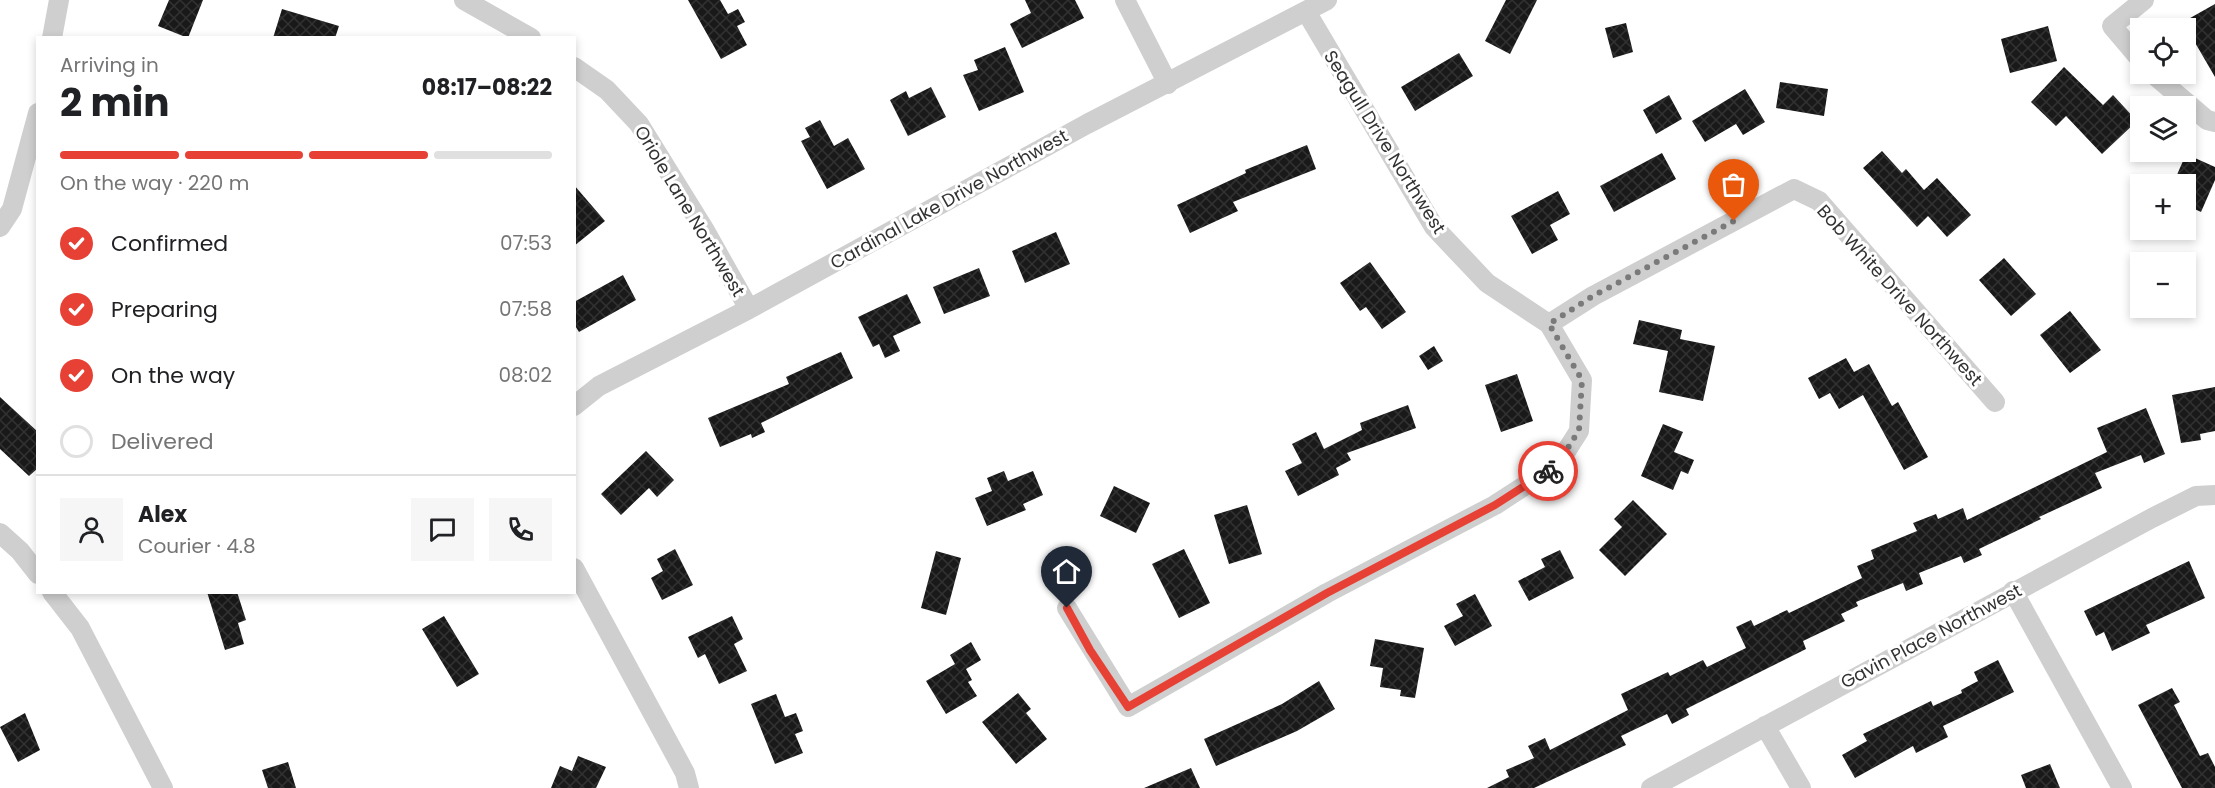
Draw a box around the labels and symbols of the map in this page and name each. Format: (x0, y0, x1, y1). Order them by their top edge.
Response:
street label: Seagull Drive Northwest (1318, 45, 1452, 239)
street label: Oriole Lane Northwest (629, 121, 751, 301)
street label: Cardinal Lake Drive Northwest (826, 123, 1072, 275)
pin (1708, 159, 1759, 221)
street label: Bob White Drive Northwest (1812, 199, 1988, 391)
courier (1518, 441, 1578, 501)
pin (1041, 546, 1092, 608)
street label: Gavin Place Northwest (1836, 578, 2026, 694)

